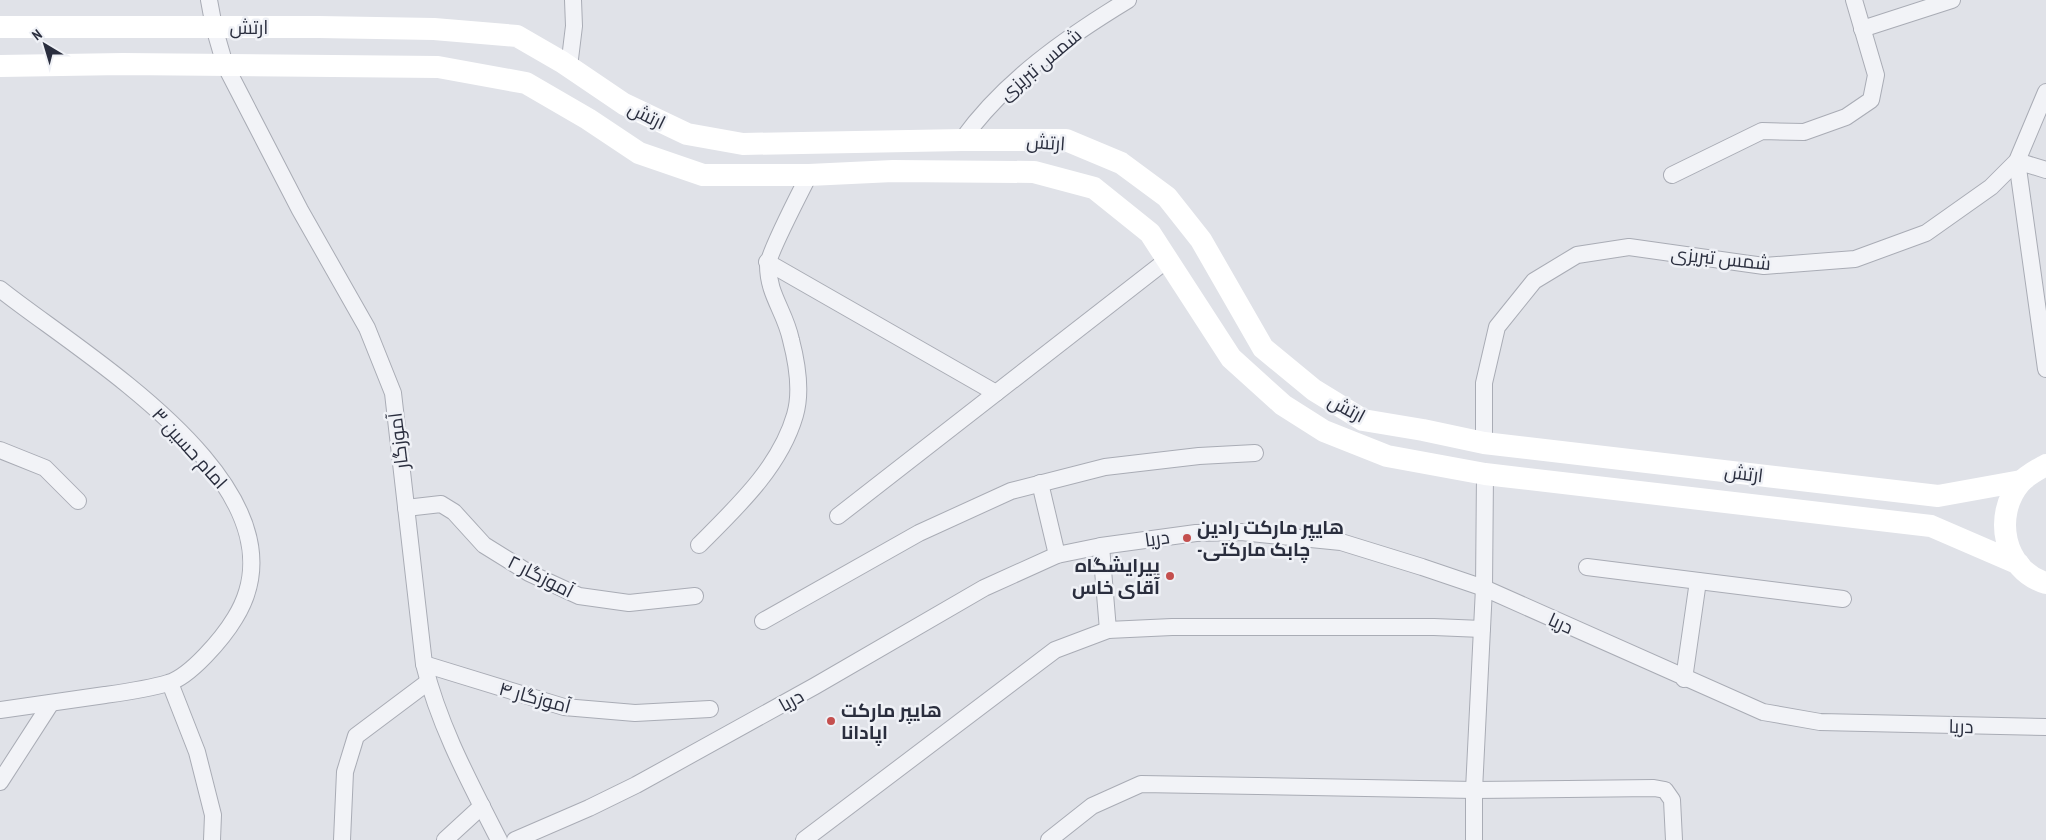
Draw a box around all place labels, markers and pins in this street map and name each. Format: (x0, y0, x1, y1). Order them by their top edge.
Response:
place label: هایپر مارکت رادین -چابک مارکتی (1197, 515, 1344, 563)
marker: هایپر مارکت رادین -چابک مارکتی (1181, 532, 1193, 544)
place label: پیرایشگاه آقای خاس (1072, 553, 1160, 599)
marker: پیرایشگاه آقای خاس (1164, 570, 1176, 582)
place label: هایپر مارکت اپادانا (841, 698, 942, 746)
marker: هایپر مارکت اپادانا (825, 715, 837, 727)

